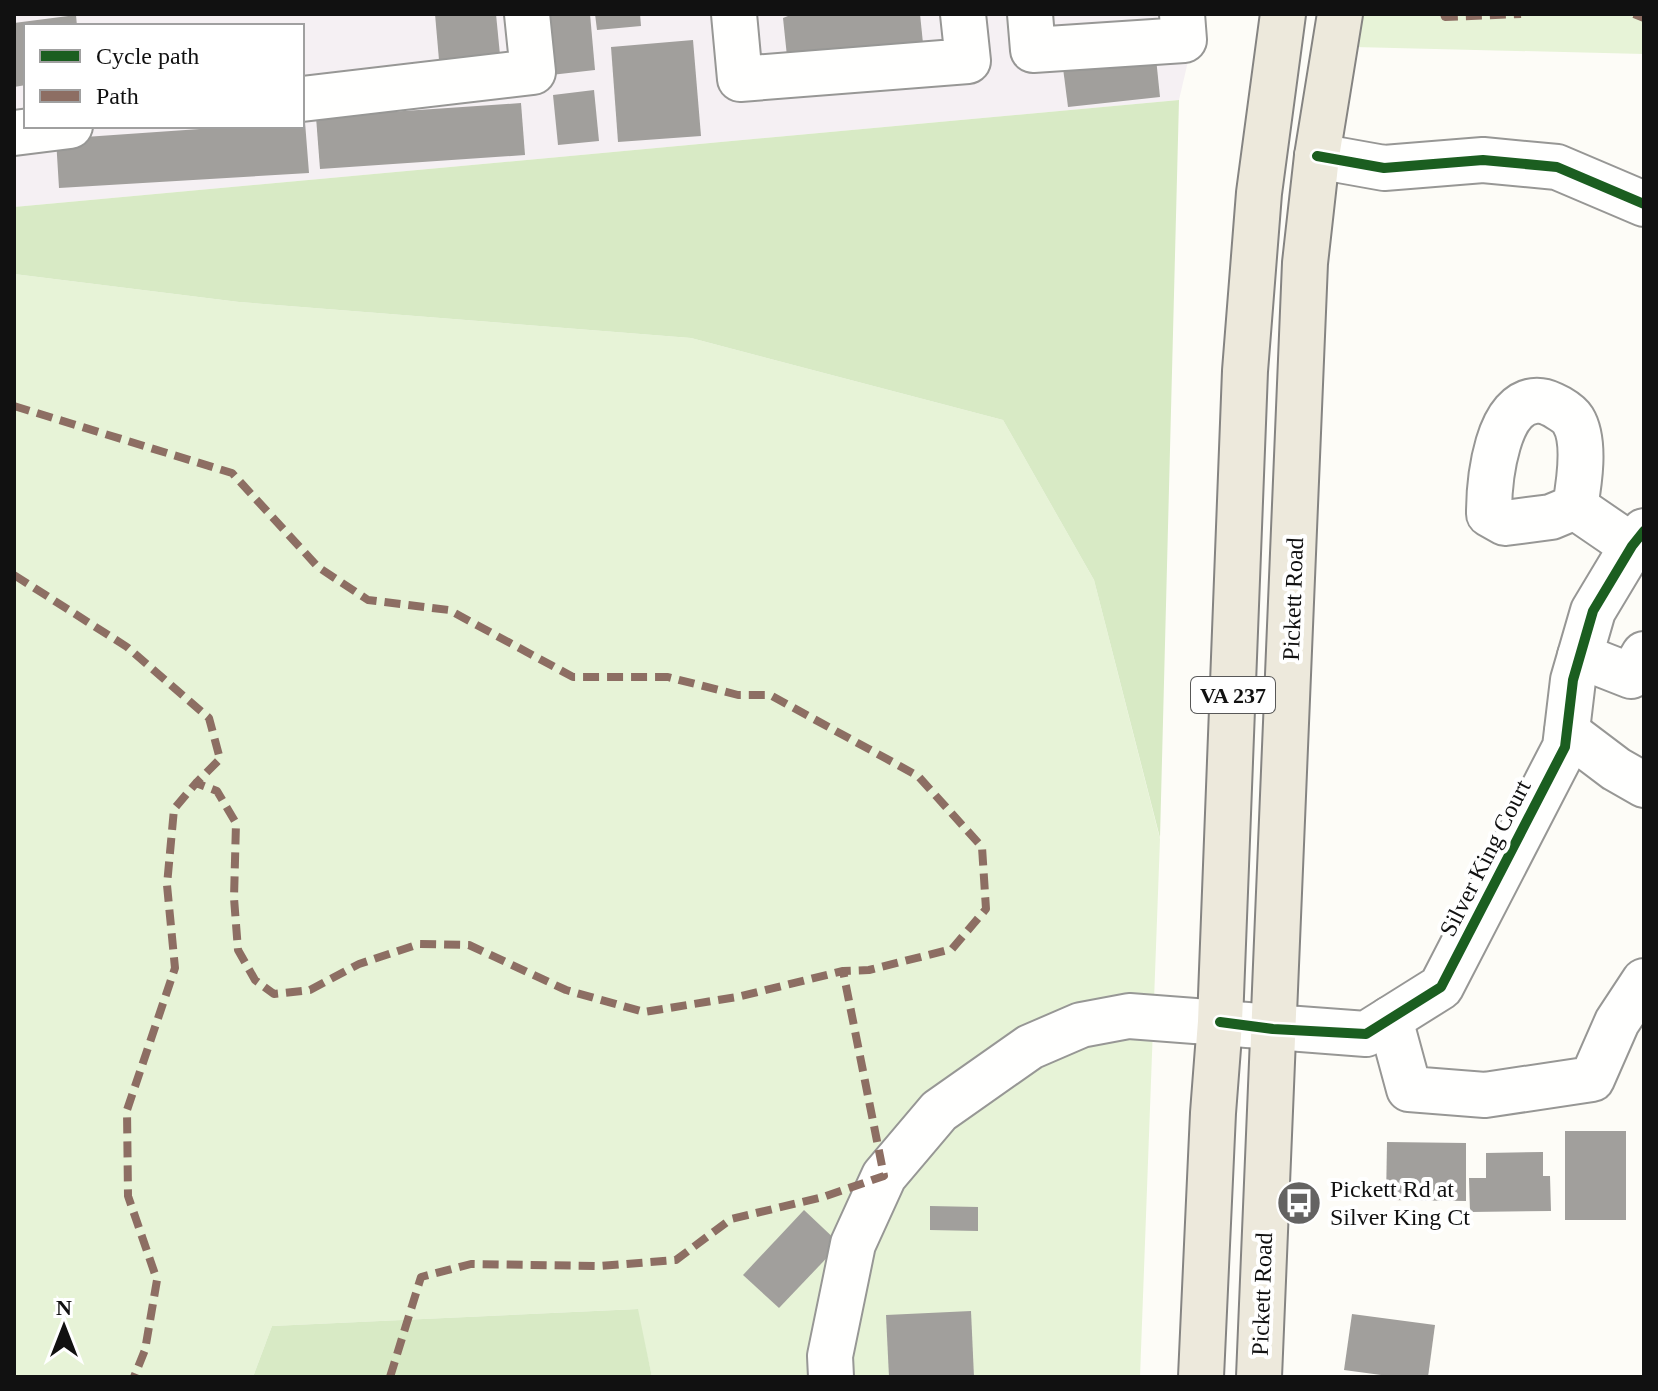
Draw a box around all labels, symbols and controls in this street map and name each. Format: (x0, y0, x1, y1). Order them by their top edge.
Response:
legend (24, 24, 304, 128)
text: Cycle path (96, 43, 199, 69)
text: Path (96, 83, 139, 109)
street label: Pickett Road (1278, 537, 1308, 661)
road number: VA 237 (1191, 677, 1275, 713)
street label: Silver King Court (1434, 775, 1536, 941)
place label: Pickett Rd at Silver King Ct (1330, 1176, 1470, 1230)
bus stop icon: Pickett Rd at Silver King Ct (1275, 1179, 1323, 1227)
street label: Pickett Road (1247, 1232, 1277, 1356)
north arrow (24, 1287, 104, 1367)
text: N (56, 1295, 72, 1320)

